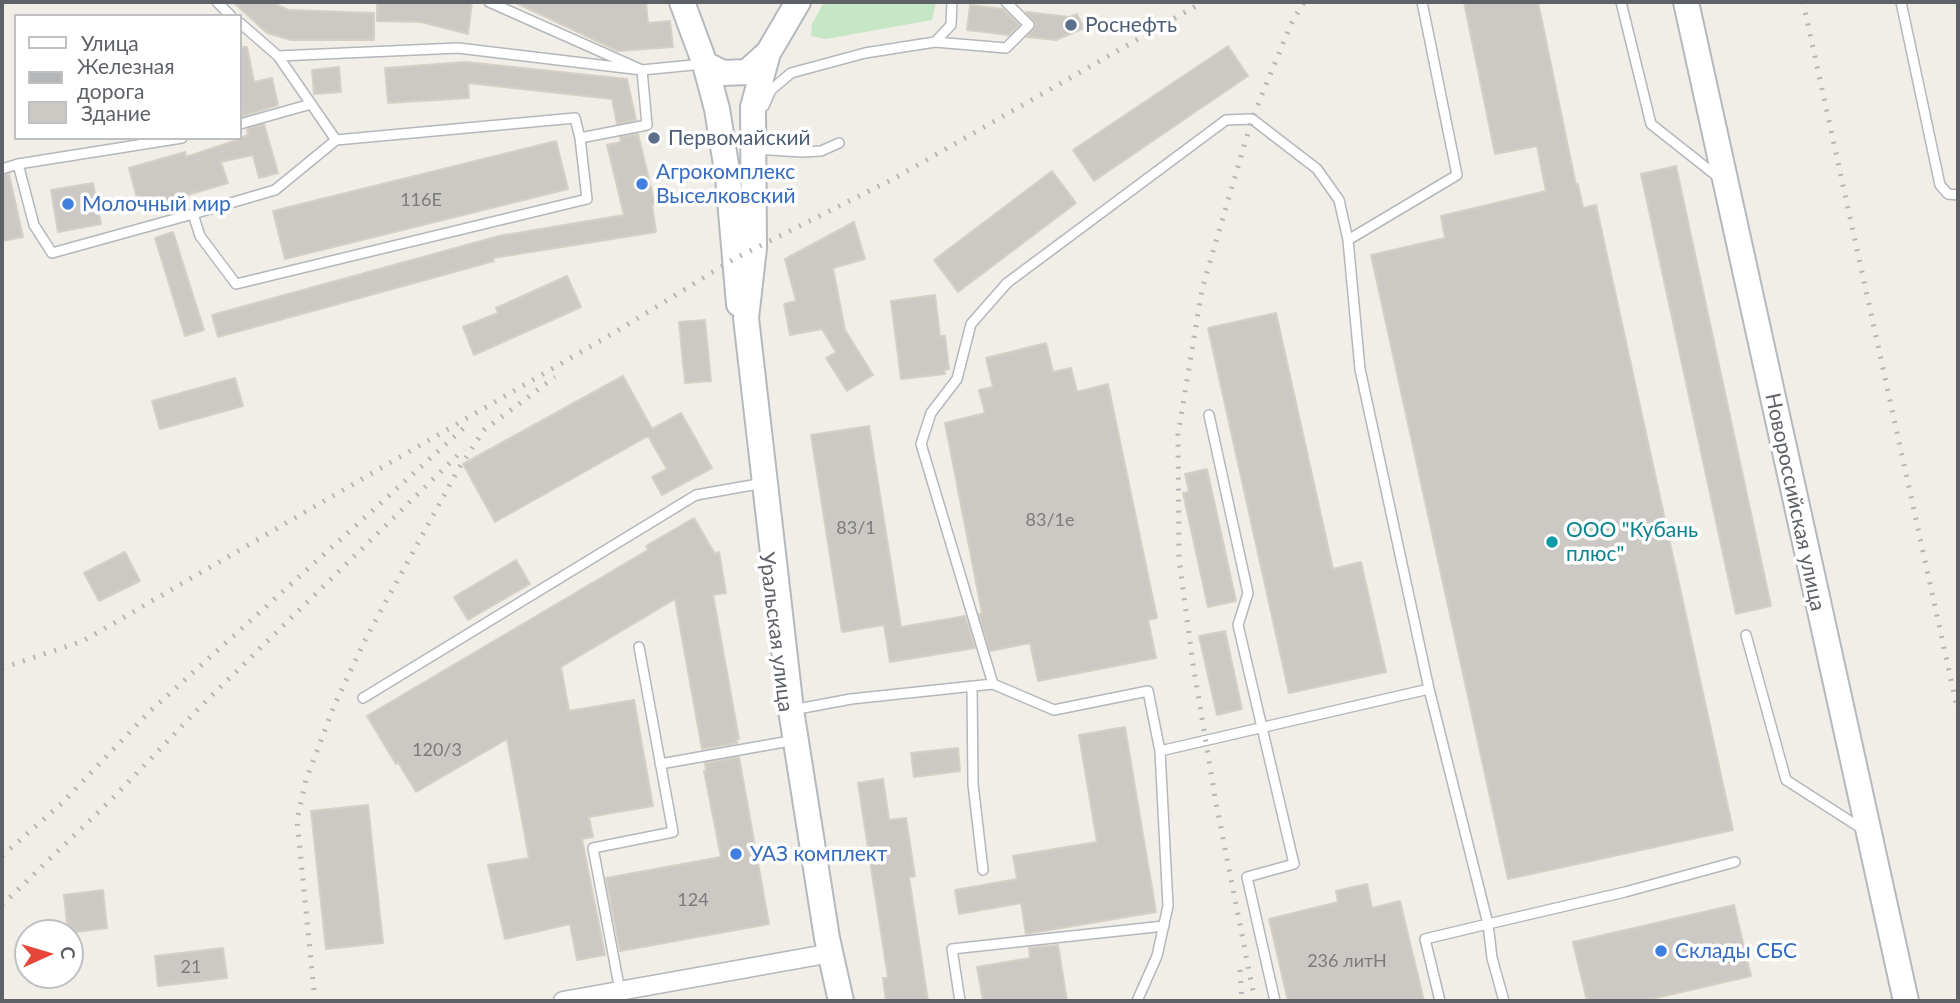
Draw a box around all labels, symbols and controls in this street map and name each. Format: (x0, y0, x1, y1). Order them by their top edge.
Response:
place label: Роснефть (1085, 12, 1177, 38)
legend (14, 14, 242, 140)
marker: Роснефть (1063, 17, 1079, 33)
text: Улица (81, 30, 139, 55)
text: Железная дорога (77, 53, 175, 103)
text: Здание (81, 100, 151, 125)
place label: Первомайский (668, 125, 811, 151)
marker: Первомайский (646, 130, 662, 146)
place label: Агрокомплекс Выселковский (656, 159, 796, 209)
marker: Агрокомплекс Выселковский (634, 176, 650, 192)
house number: 116Е (400, 189, 442, 211)
place label: Молочный мир (82, 191, 231, 217)
marker: Молочный мир (60, 196, 76, 212)
street label: Новороссийская улица (1760, 391, 1830, 613)
house number: 83/1е (1026, 509, 1074, 531)
house number: 83/1 (836, 517, 876, 539)
place label: ООО "Кубань плюс" (1566, 517, 1698, 567)
marker: ООО "Кубань плюс" (1544, 534, 1560, 550)
street label: Уральская улица (754, 551, 798, 713)
house number: 120/3 (412, 739, 462, 761)
place label: УАЗ комплект (750, 841, 887, 867)
marker: УАЗ комплект (728, 846, 744, 862)
house number: 124 (677, 889, 709, 911)
north arrow (14, 919, 84, 989)
place label: Склады СБС (1675, 938, 1797, 964)
marker: Склады СБС (1653, 943, 1669, 959)
text: С (57, 946, 80, 960)
house number: 236 литН (1307, 950, 1387, 972)
house number: 21 (181, 956, 201, 978)

